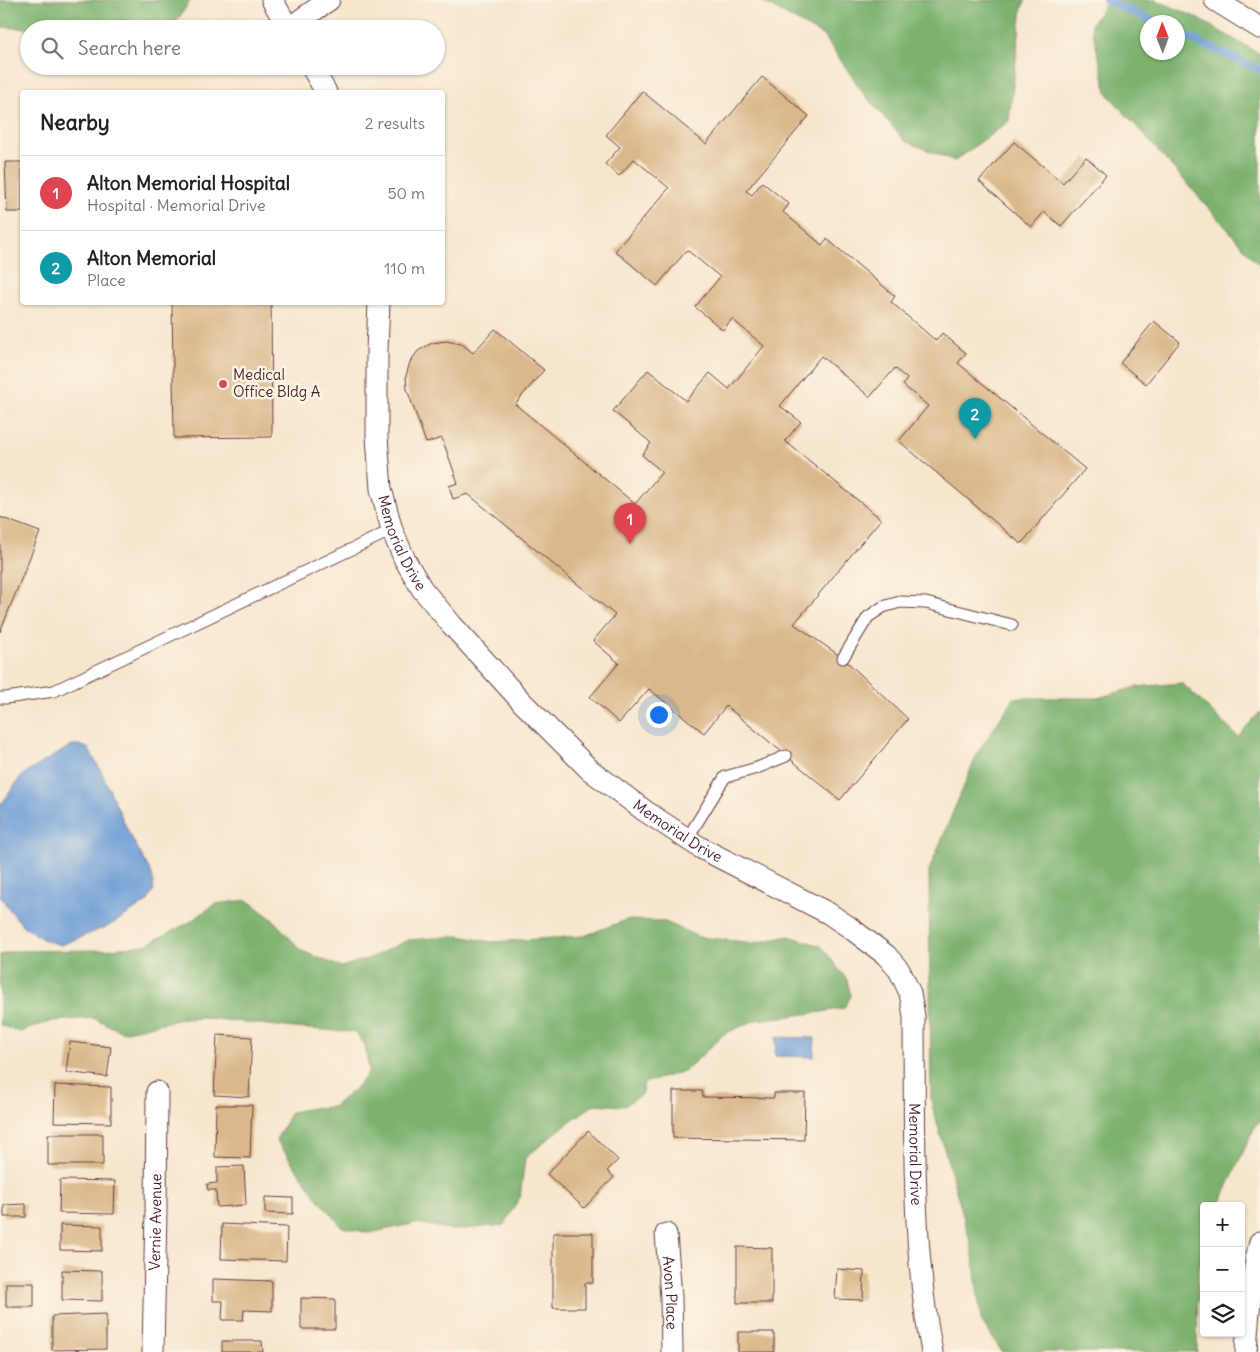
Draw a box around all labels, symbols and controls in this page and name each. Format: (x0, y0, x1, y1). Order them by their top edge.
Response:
north arrow (1140, 15, 1185, 60)
search box (20, 20, 445, 75)
icon: search (38, 34, 66, 62)
text: Search here (78, 36, 181, 60)
text: Nearby (40, 109, 110, 136)
text: 2 results (365, 113, 425, 133)
text: Alton Memorial Hospital (87, 171, 290, 195)
text: 1 (53, 183, 59, 203)
text: 50 m (387, 183, 425, 203)
text: Hospital · Memorial Drive (87, 195, 266, 215)
text: Alton Memorial (87, 246, 216, 270)
text: 2 (52, 258, 60, 278)
text: 110 m (384, 258, 425, 278)
text: Place (87, 270, 126, 290)
place label: Medical Office Bldg A (233, 365, 321, 401)
marker: Medical Office Bldg A (217, 378, 229, 390)
pin: 2 (959, 398, 991, 439)
street label: Memorial Drive (374, 493, 431, 594)
pin: 1 (614, 503, 646, 544)
your location (646, 702, 672, 728)
street label: Memorial Drive (629, 795, 725, 866)
street label: Memorial Drive (905, 1103, 926, 1206)
street label: Vernie Avenue (145, 1173, 165, 1271)
map controls (1200, 1202, 1245, 1337)
button: + (1200, 1202, 1245, 1247)
button: − (1200, 1247, 1245, 1292)
street label: Avon Place (659, 1255, 682, 1330)
button: layers (1200, 1292, 1245, 1337)

